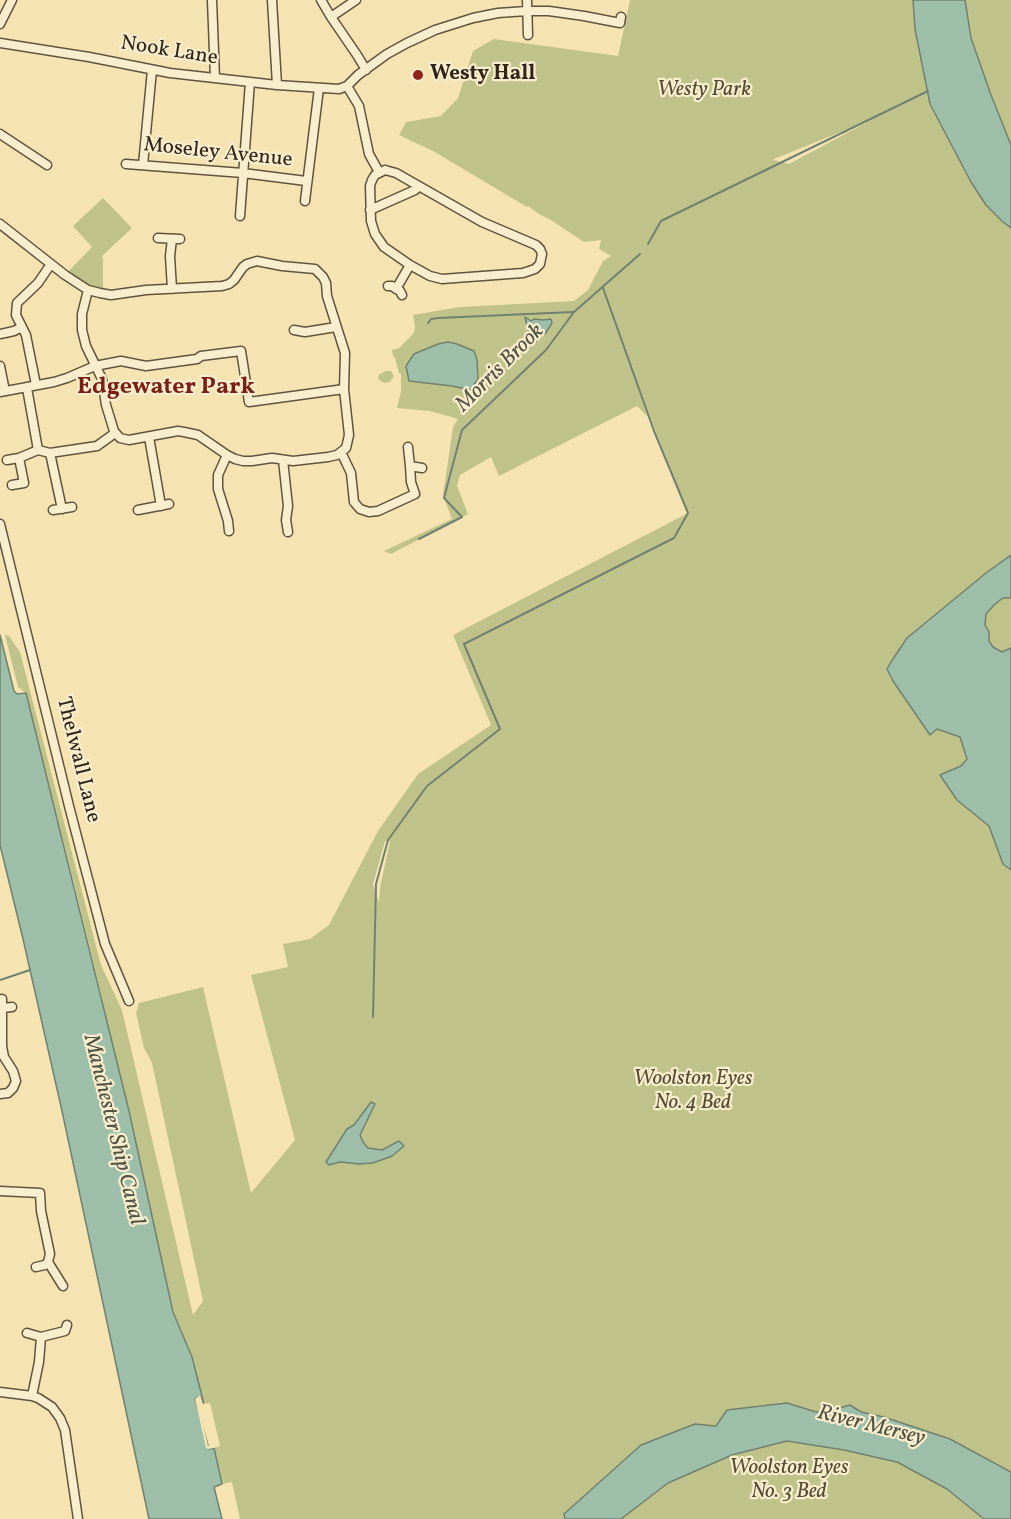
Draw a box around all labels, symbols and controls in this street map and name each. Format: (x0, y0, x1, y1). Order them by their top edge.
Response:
street label: Nook Lane (119, 32, 219, 72)
place label: Westy Hall (430, 62, 535, 88)
marker: Westy Hall (411, 68, 425, 82)
park label: Westy Park (657, 78, 751, 104)
street label: Moseley Avenue (142, 134, 294, 174)
water label: Morris Brook (451, 319, 551, 419)
district label: Edgewater Park (77, 375, 255, 403)
street label: Thelwall Lane (49, 694, 105, 826)
water label: Manchester Ship Canal (76, 1032, 148, 1228)
park label: Woolston Eyes No. 4 Bed (634, 1067, 752, 1117)
water label: River Mersey (814, 1401, 928, 1453)
park label: Woolston Eyes No. 3 Bed (730, 1456, 848, 1506)

